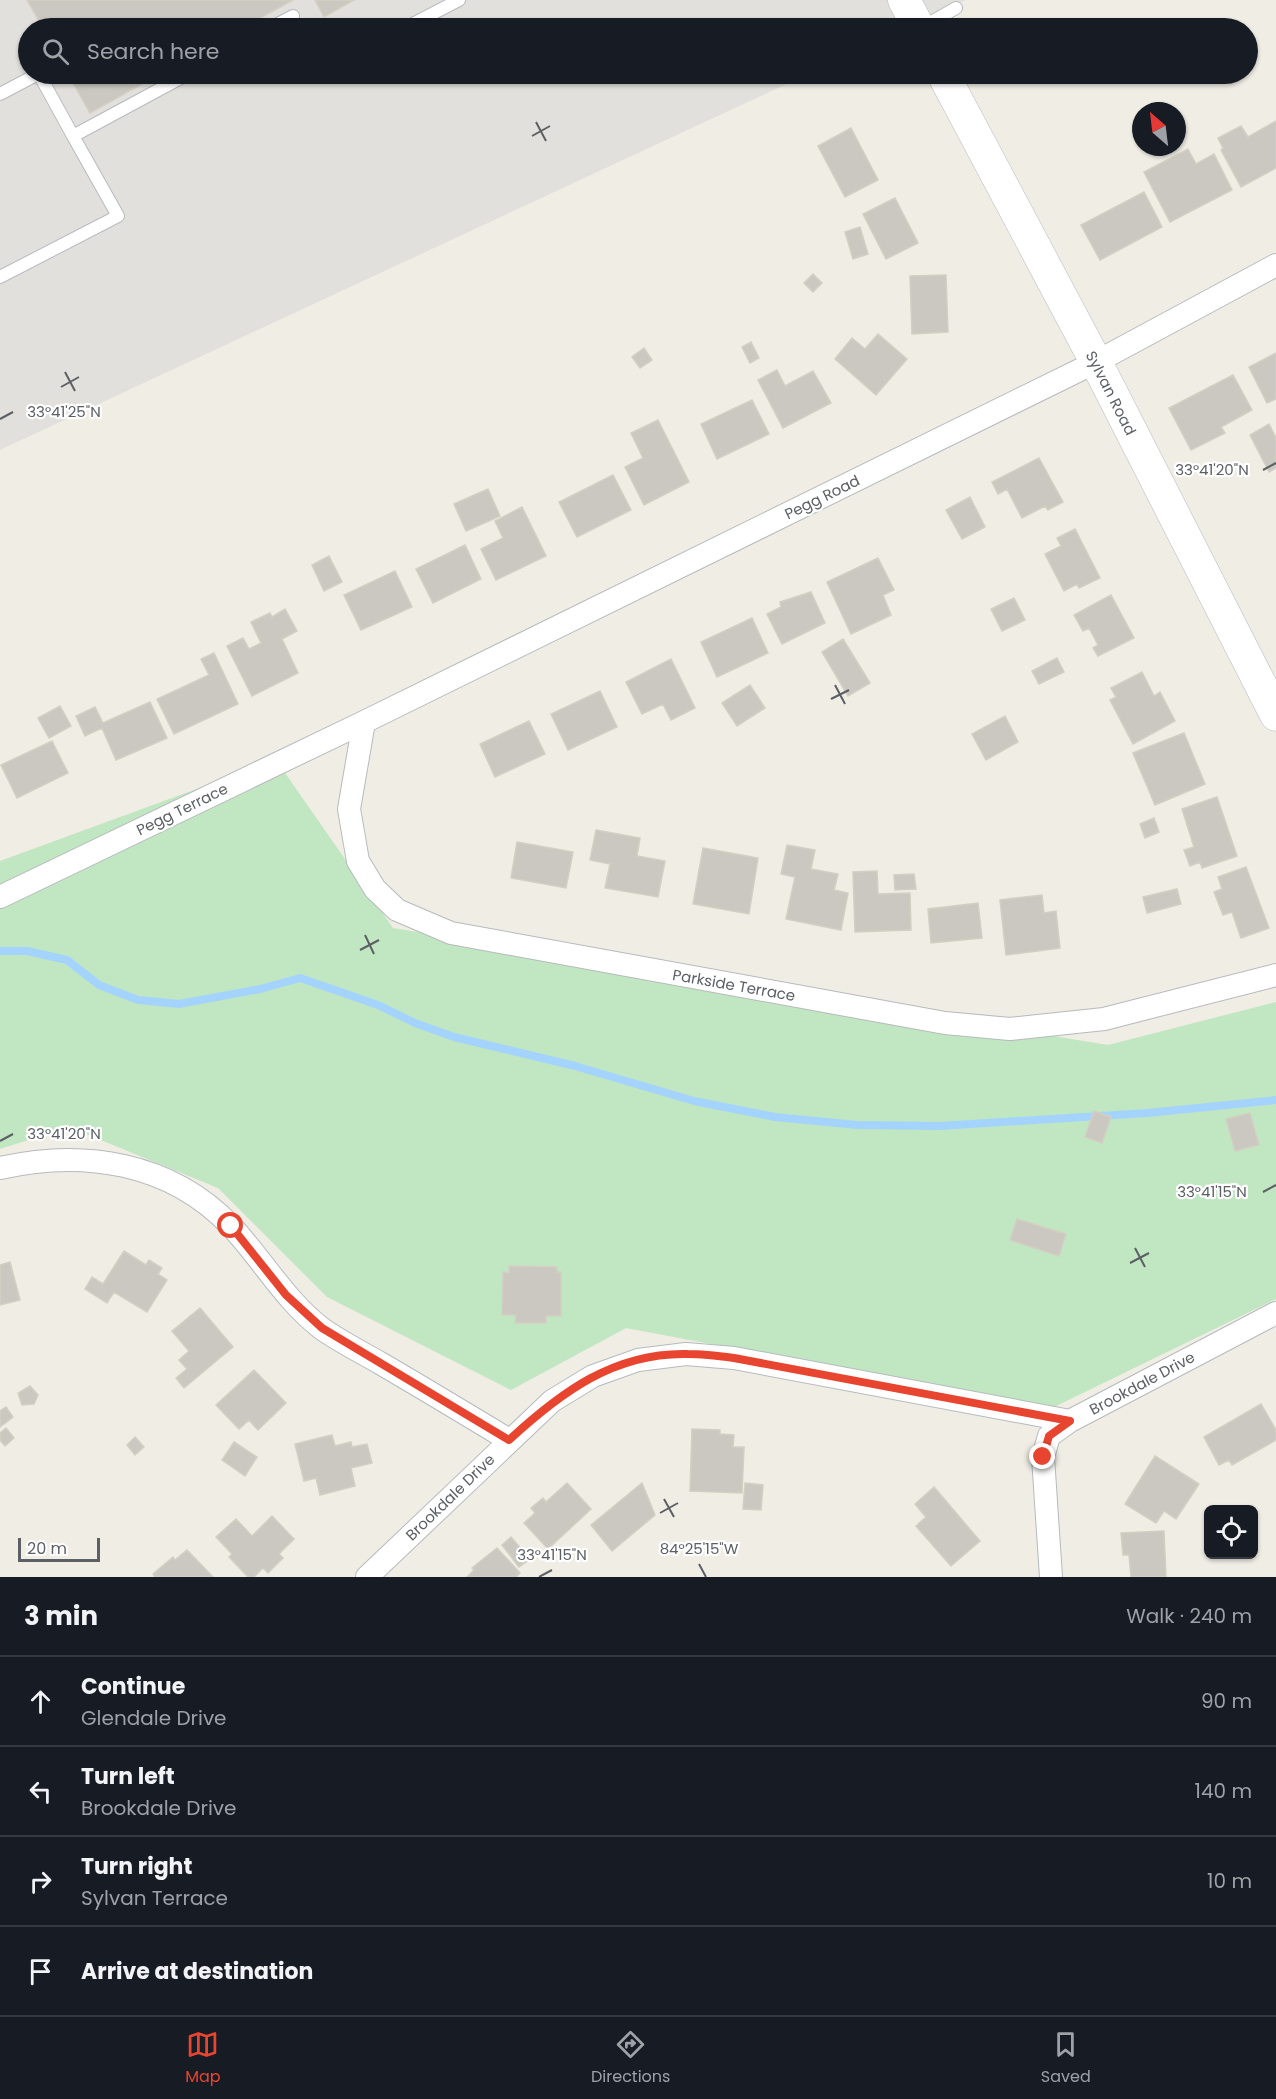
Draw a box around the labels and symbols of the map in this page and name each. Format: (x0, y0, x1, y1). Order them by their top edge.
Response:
north arrow (1132, 102, 1186, 156)
street label: Sylvan Road (1081, 347, 1141, 439)
text: 33°41'25"N (27, 401, 101, 422)
text: 33°41'20"N (1175, 459, 1249, 480)
street label: Pegg Road (781, 470, 863, 524)
street label: Pegg Terrace (133, 778, 231, 840)
street label: Parkside Terrace (671, 964, 797, 1006)
text: 33°41'20"N (27, 1123, 101, 1144)
text: 33°41'15"N (1177, 1181, 1247, 1202)
route start (217, 1212, 243, 1238)
street label: Brookdale Drive (1086, 1346, 1198, 1420)
route end (1029, 1443, 1055, 1469)
street label: Brookdale Drive (401, 1449, 499, 1545)
scale bar (18, 1535, 100, 1562)
text: 84°25'15"W (660, 1538, 739, 1559)
text: 33°41'15"N (517, 1544, 587, 1565)

